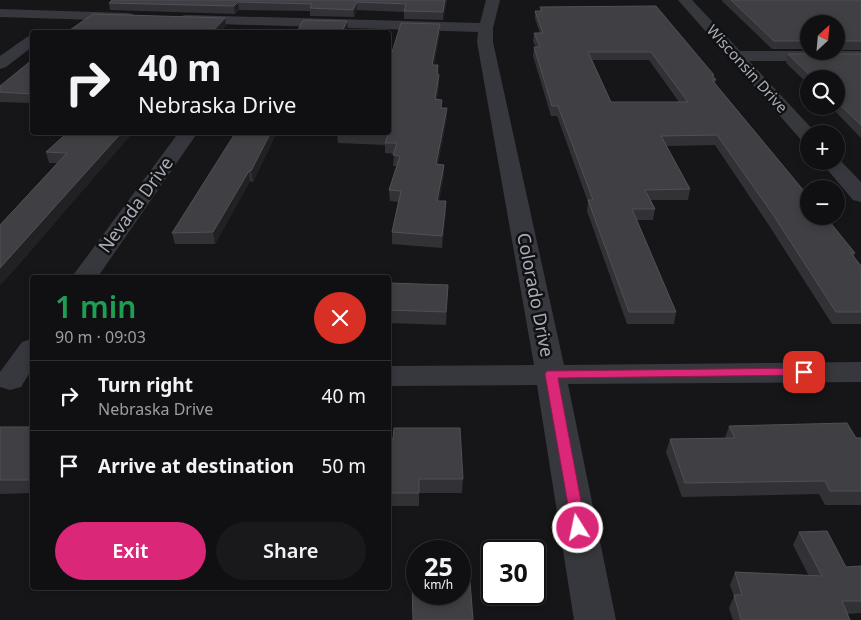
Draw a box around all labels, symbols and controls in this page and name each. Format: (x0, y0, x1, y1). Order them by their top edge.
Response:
north arrow (800, 15, 845, 60)
map controls (800, 15, 845, 225)
street label: Wisconsin Drive (703, 20, 793, 117)
text: 40 m (138, 44, 221, 91)
icon: right (55, 50, 120, 115)
button: search (800, 70, 845, 115)
text: Nebraska Drive (138, 89, 296, 119)
button: + (800, 125, 845, 170)
street label: Nevada Drive (92, 152, 178, 257)
button: − (800, 180, 845, 225)
street label: Colorado Drive (512, 231, 560, 359)
text: 1 min (55, 286, 136, 327)
button: close (314, 292, 366, 344)
text: 90 m · 09:03 (55, 326, 146, 348)
pin (783, 351, 825, 393)
icon: arrive (790, 358, 818, 386)
text: Turn right (98, 372, 193, 398)
icon: right (55, 382, 83, 410)
text: 40 m (322, 383, 366, 409)
text: Nebraska Drive (98, 398, 213, 420)
icon: arrive (55, 452, 83, 480)
text: Arrive at destination (98, 453, 294, 479)
text: 50 m (322, 453, 366, 479)
position arrow (551, 501, 603, 553)
button: Exit (55, 522, 206, 580)
button: Share (216, 522, 366, 580)
speed limit sign: 30 (481, 540, 546, 605)
text: 25 (424, 549, 453, 583)
text: km/h (424, 576, 453, 593)

